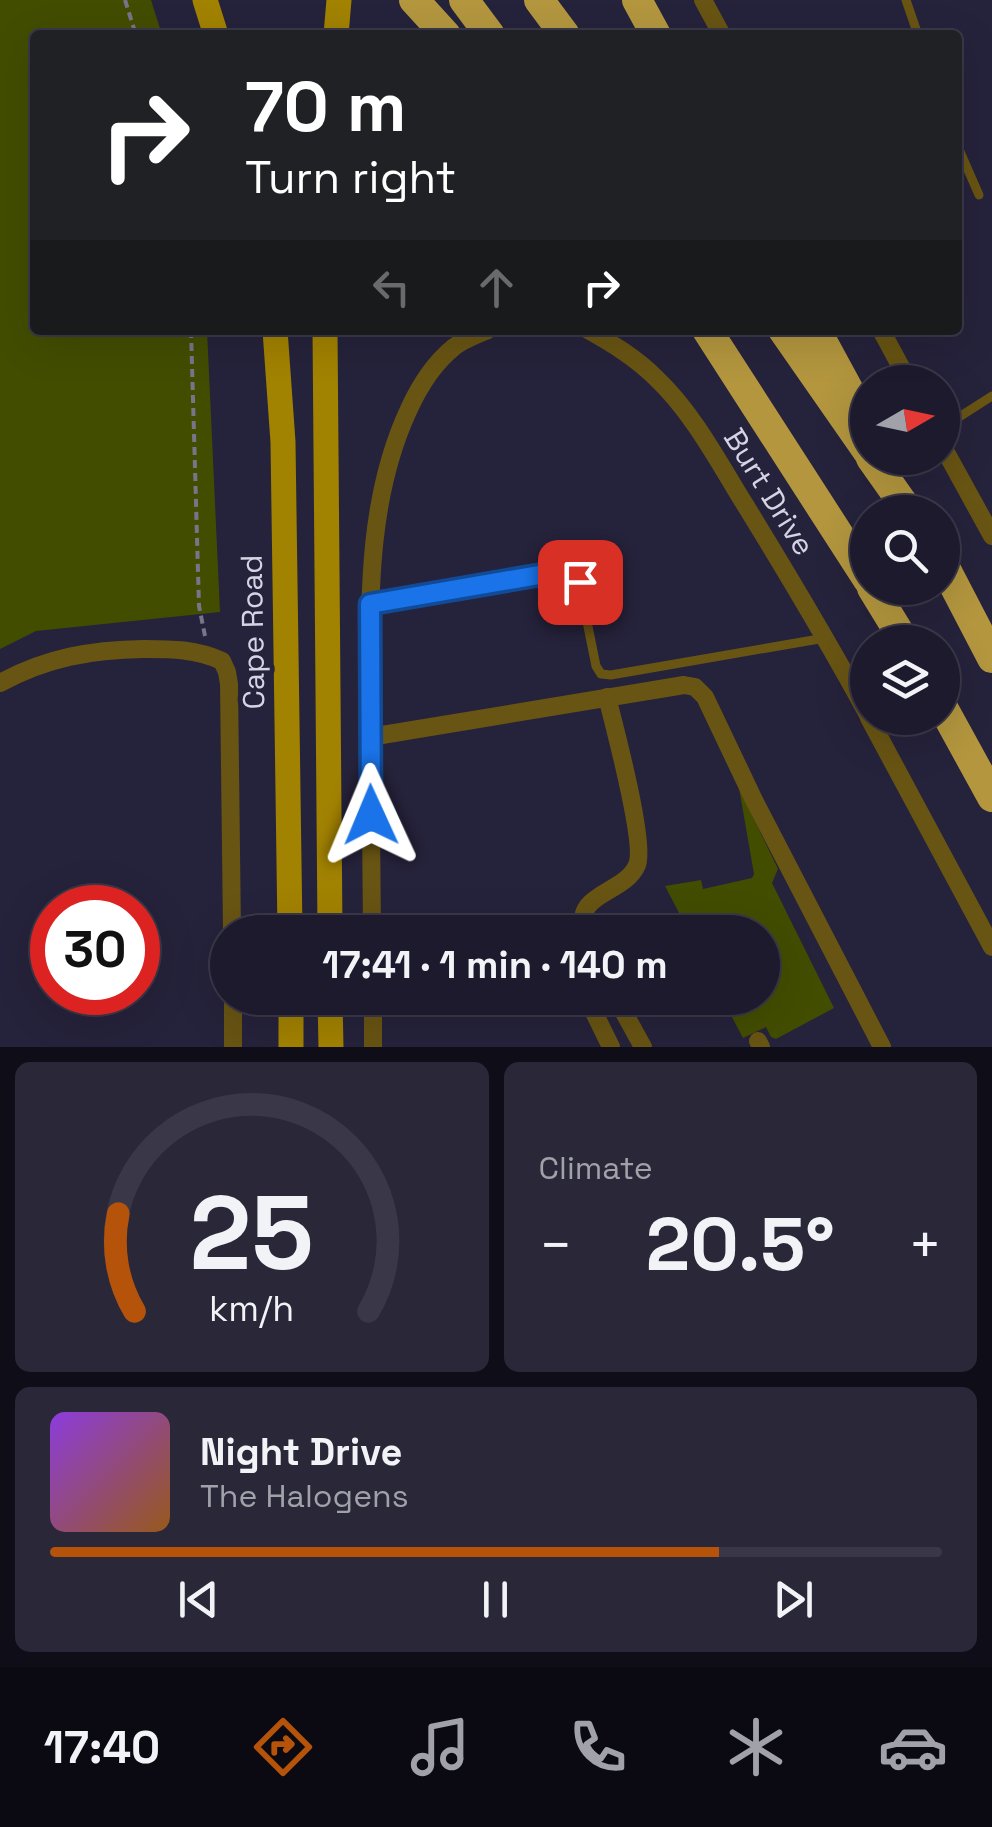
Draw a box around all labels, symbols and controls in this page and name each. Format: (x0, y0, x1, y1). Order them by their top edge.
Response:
text: 70 m (245, 62, 406, 151)
icon: right (80, 70, 210, 200)
text: Turn right (245, 149, 456, 206)
icon: left (364, 260, 419, 315)
icon: ahead (469, 260, 524, 315)
icon: right (574, 260, 629, 315)
north arrow (850, 365, 960, 475)
map controls (850, 365, 960, 735)
street label: Burt Drive (715, 421, 824, 563)
button: search (850, 495, 960, 605)
pin (538, 540, 623, 625)
street label: Cape Road (232, 554, 273, 710)
icon: arrive (553, 555, 608, 610)
button: layers (850, 625, 960, 735)
position arrow (319, 763, 423, 867)
speed limit sign: 30 (30, 885, 160, 1015)
text: 17:41 · 1 min · 140 m (322, 941, 668, 989)
text: Climate (539, 1148, 653, 1188)
text: 25 (190, 1167, 314, 1299)
text: 20.5° (646, 1196, 835, 1292)
text: − (539, 1210, 573, 1280)
text: + (908, 1210, 942, 1280)
text: km/h (209, 1286, 294, 1331)
text: Night Drive (200, 1428, 402, 1476)
text: The Halogens (200, 1476, 409, 1516)
icon: previous (171, 1572, 226, 1627)
icon: pause (468, 1572, 523, 1627)
icon: next (766, 1572, 821, 1627)
icon: directions (248, 1712, 318, 1782)
icon: music (405, 1712, 475, 1782)
icon: phone (563, 1712, 633, 1782)
icon: climate (721, 1712, 791, 1782)
icon: car (878, 1712, 948, 1782)
text: 17:40 (44, 1719, 160, 1776)

